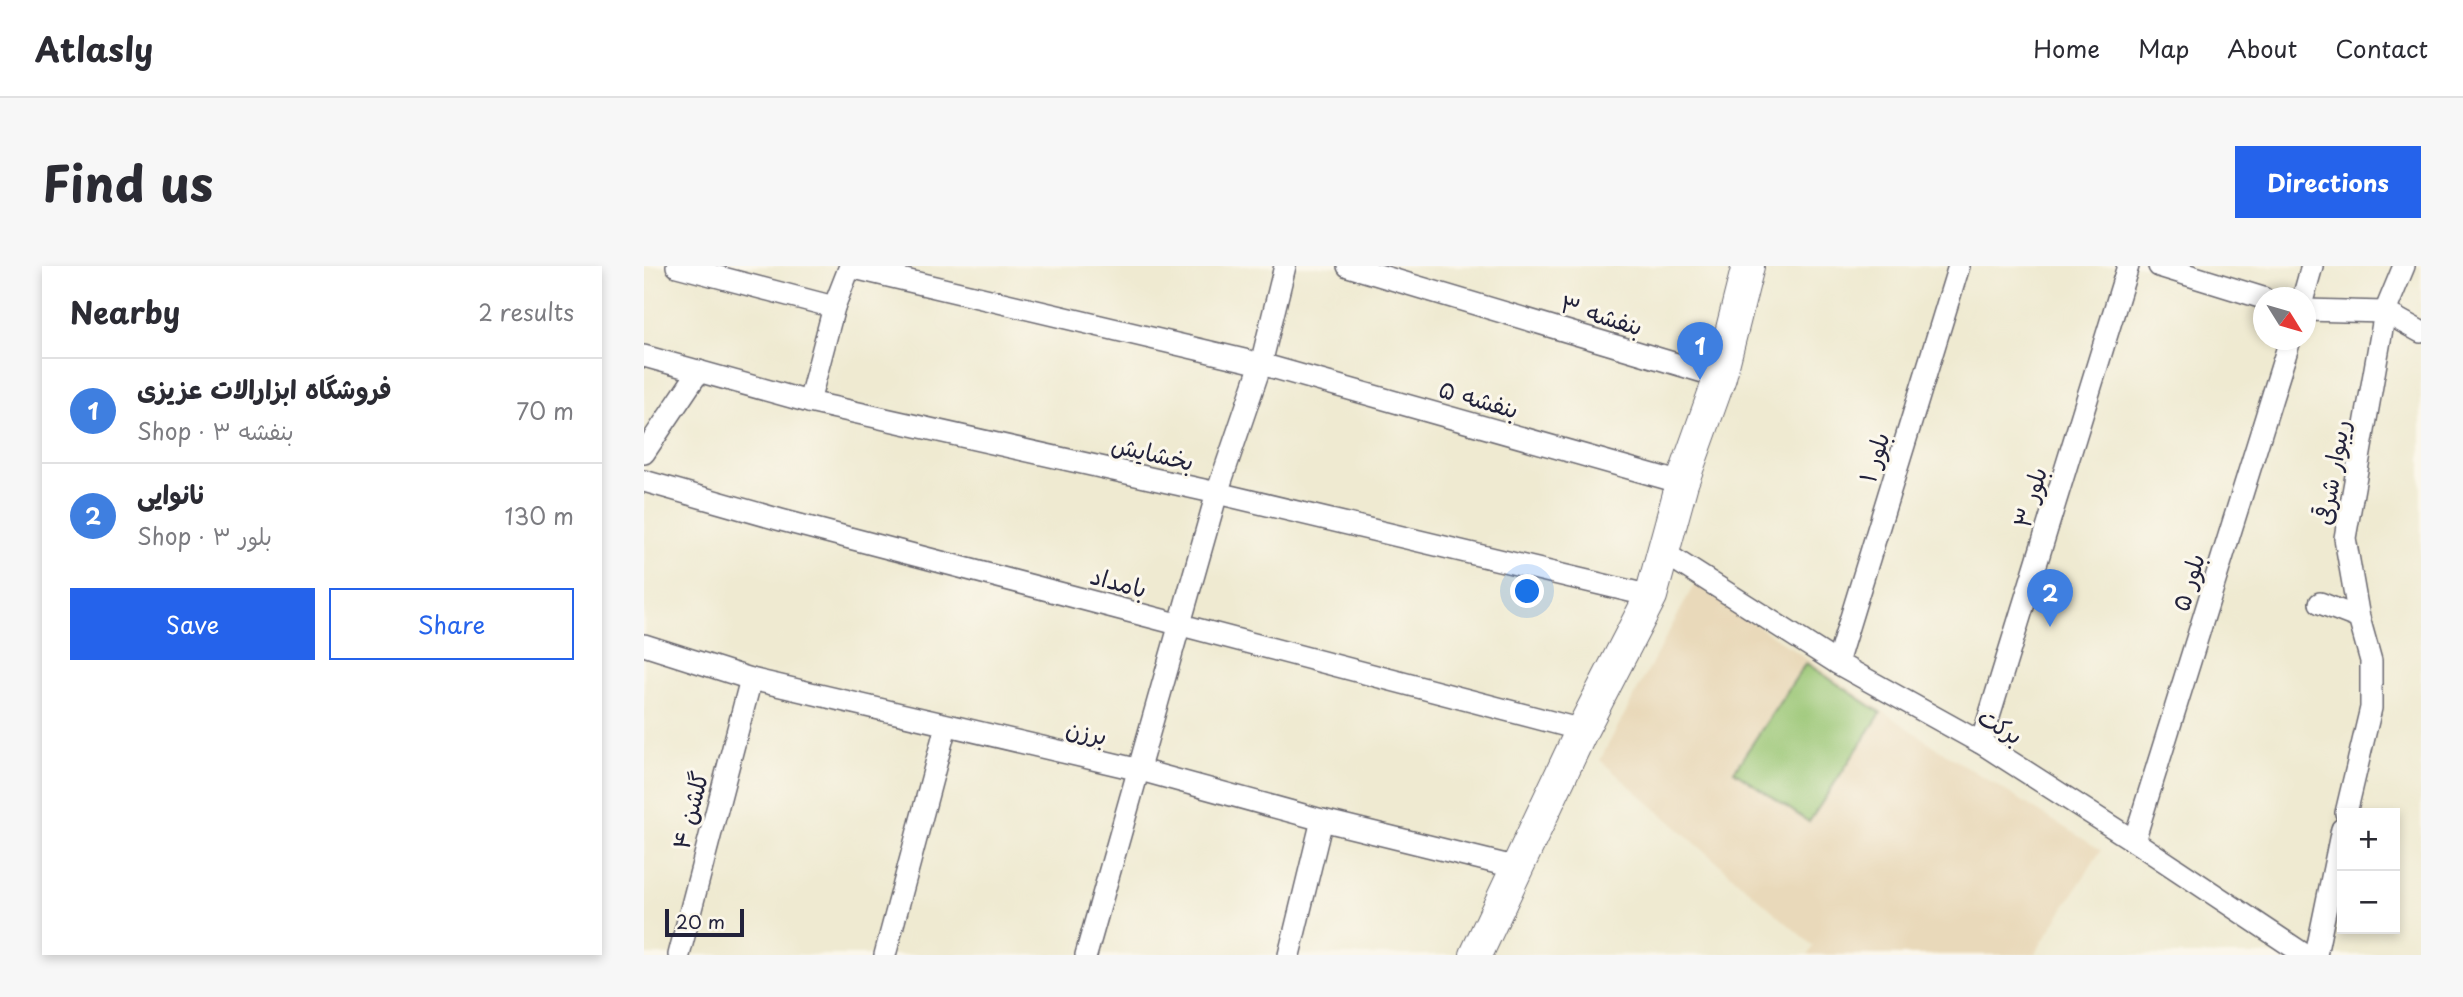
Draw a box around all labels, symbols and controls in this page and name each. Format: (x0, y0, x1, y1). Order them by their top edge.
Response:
text: Atlasly (35, 23, 153, 73)
text: Home (2033, 30, 2100, 66)
text: Map (2138, 30, 2189, 66)
text: About (2227, 30, 2297, 66)
text: Contact (2335, 30, 2428, 66)
text: Find us (42, 145, 213, 219)
button: Directions (2235, 146, 2421, 218)
street label: بنفشه ۳ (1556, 284, 1648, 344)
north arrow (2253, 287, 2316, 350)
text: Nearby (70, 289, 180, 334)
text: 2 results (478, 294, 574, 329)
pin: 1 (1677, 322, 1723, 380)
text: فروشگاه ابزارالات عزیزی (137, 369, 392, 408)
street label: بنفشه ۵ (1435, 369, 1523, 427)
text: 1 (88, 393, 99, 428)
text: 70 m (516, 393, 574, 428)
text: Shop · بنفشه ۳ (137, 413, 294, 448)
street label: ریبوار شرقی (2304, 416, 2358, 528)
street label: بخشایش (1108, 425, 1198, 479)
street label: بلور ۱ (1848, 427, 1898, 487)
street label: بلور ۳ (2003, 462, 2055, 532)
text: نانوایی (137, 474, 206, 513)
text: 2 (85, 498, 101, 533)
text: 130 m (504, 498, 574, 533)
text: Shop · بلور ۳ (137, 518, 272, 553)
street label: بلور ۵ (2161, 549, 2213, 615)
street label: بامداد (1087, 556, 1151, 606)
pin: 2 (2027, 569, 2073, 627)
your location (1510, 574, 1544, 608)
button: Save (70, 588, 315, 660)
button: Share (329, 588, 574, 660)
street label: برکت (1972, 698, 2030, 752)
street label: برزن (1063, 709, 1111, 753)
street label: گلشن ۴ (661, 767, 717, 853)
map controls (2337, 808, 2400, 934)
button: + (2337, 808, 2400, 871)
button: − (2337, 871, 2400, 934)
scale bar (665, 906, 744, 938)
text: 20 m (676, 907, 725, 935)

